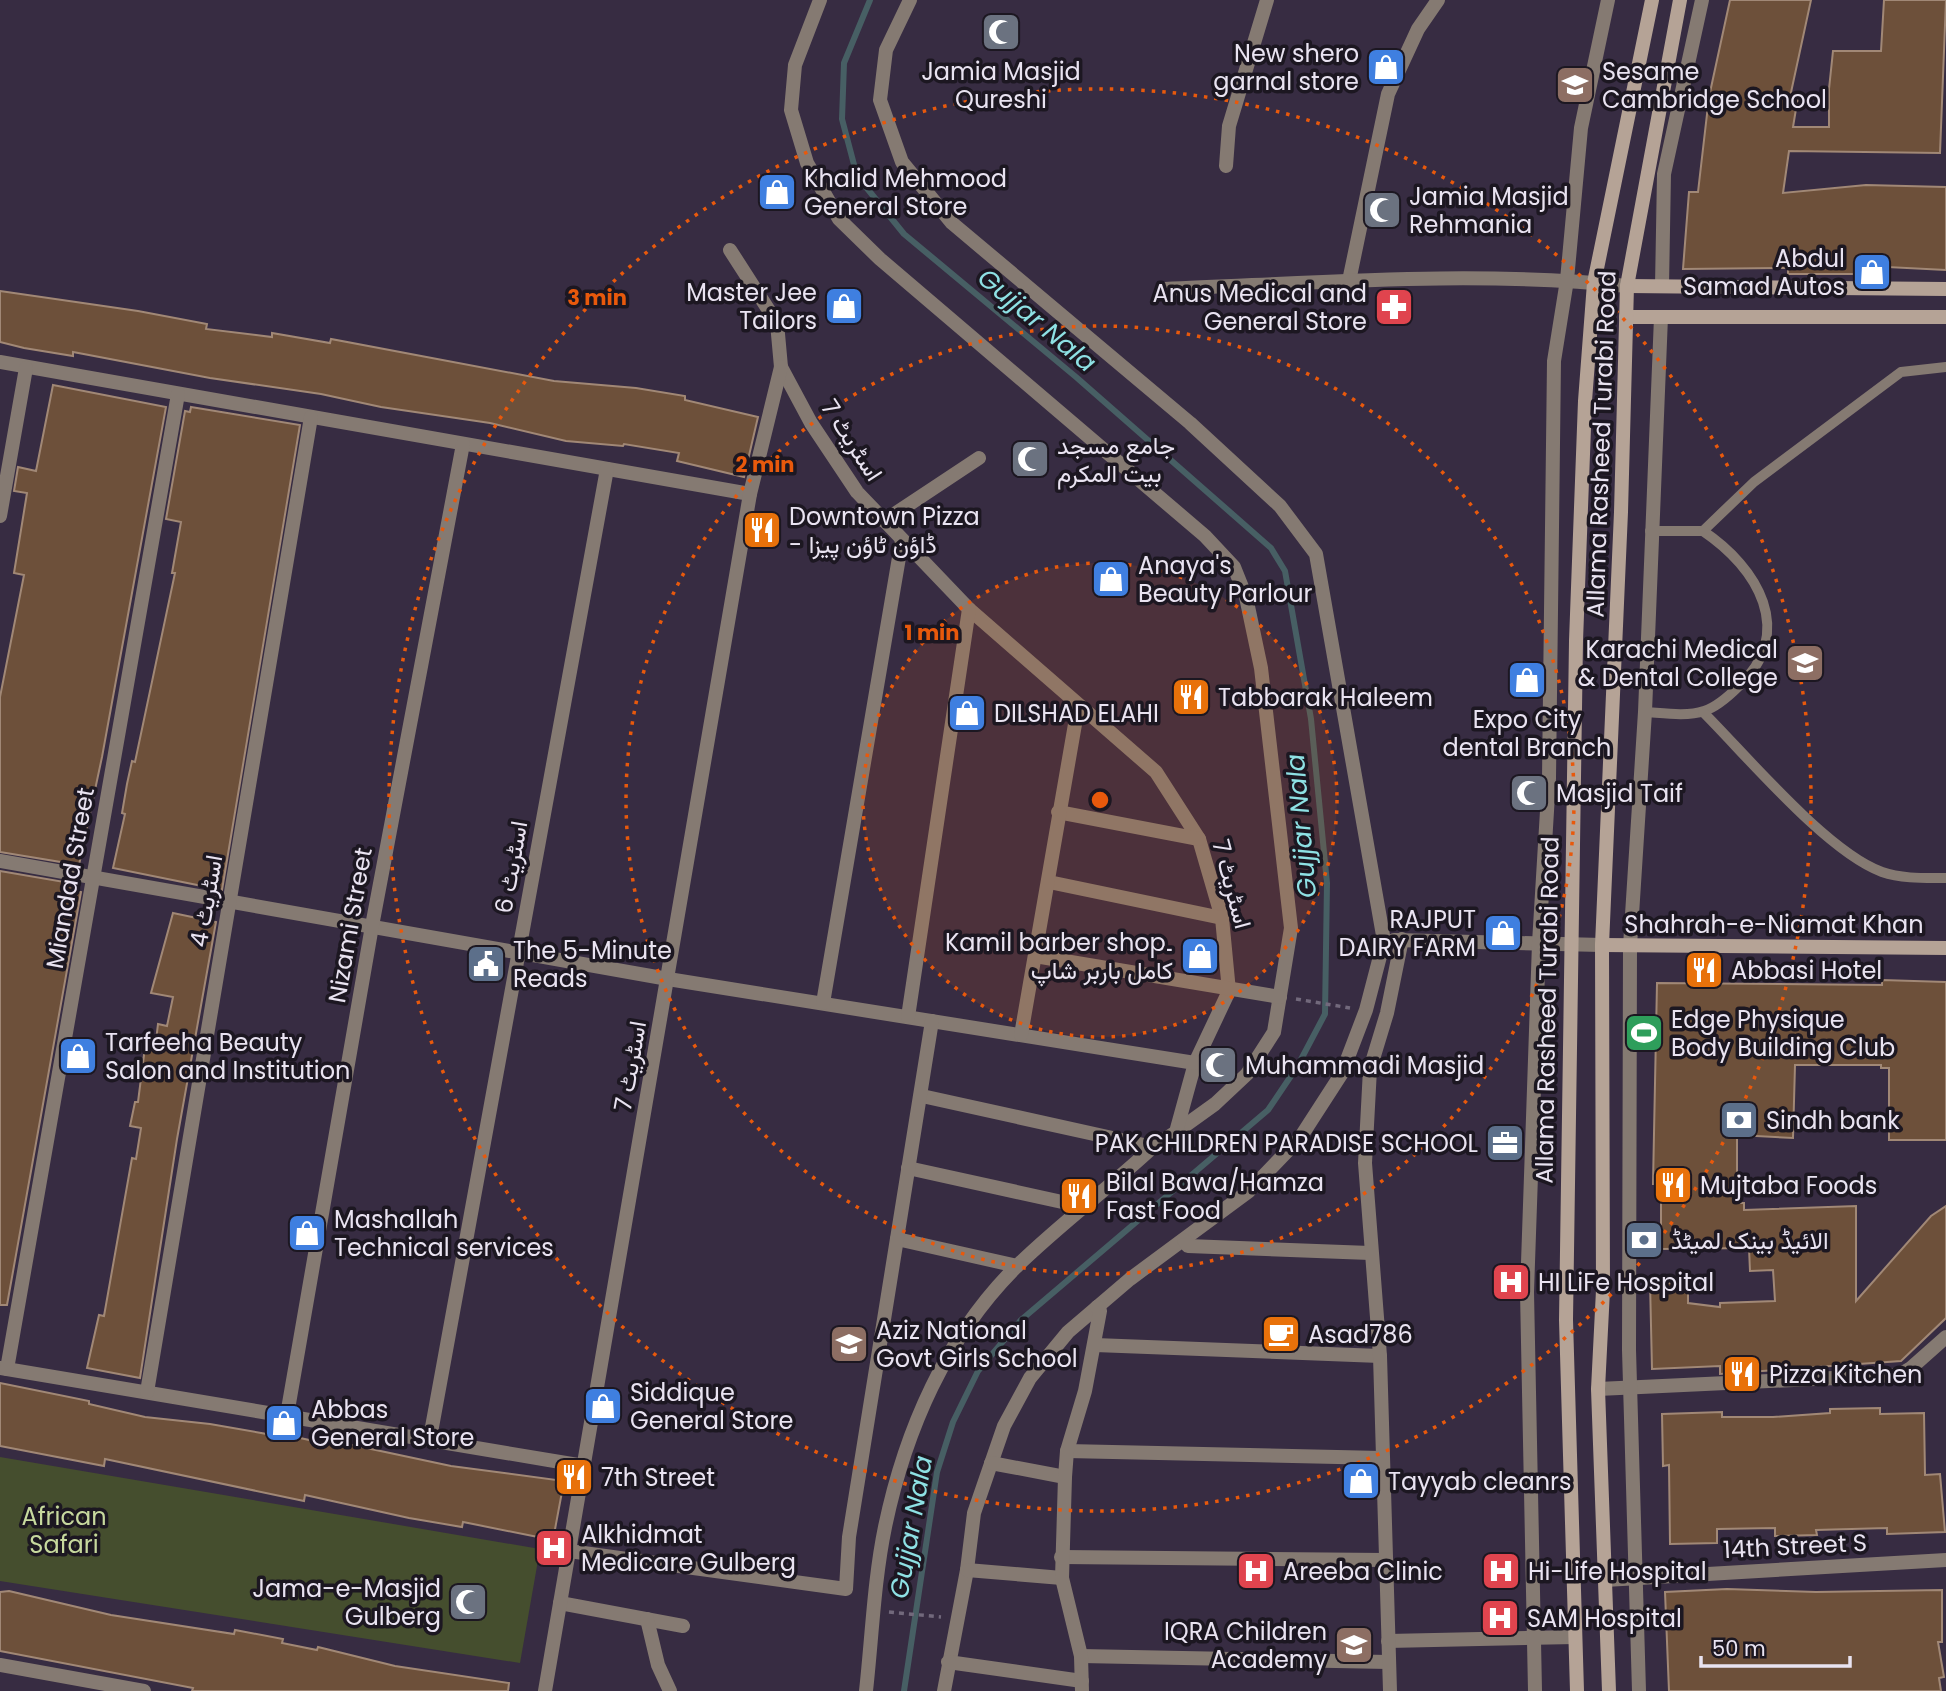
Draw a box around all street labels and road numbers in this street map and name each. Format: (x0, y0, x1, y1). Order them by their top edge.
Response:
street label: Allama Rasheed Turabi Road (1578, 270, 1624, 618)
street label: اسٹریٹ 7 (813, 393, 891, 487)
street label: Miandad Street (38, 785, 102, 971)
street label: اسٹریٹ 6 (487, 818, 535, 916)
street label: اسٹریٹ 7 (1204, 836, 1260, 932)
street label: Allama Rasheed Turabi Road (1527, 836, 1567, 1184)
street label: Nizami Street (320, 845, 380, 1005)
street label: اسٹریٹ 4 (182, 852, 230, 950)
street label: Shahrah-e-Niamat Khan (1624, 908, 1924, 941)
street label: اسٹریٹ 7 (606, 1018, 654, 1114)
street label: 14th Street S (1722, 1526, 1868, 1566)

